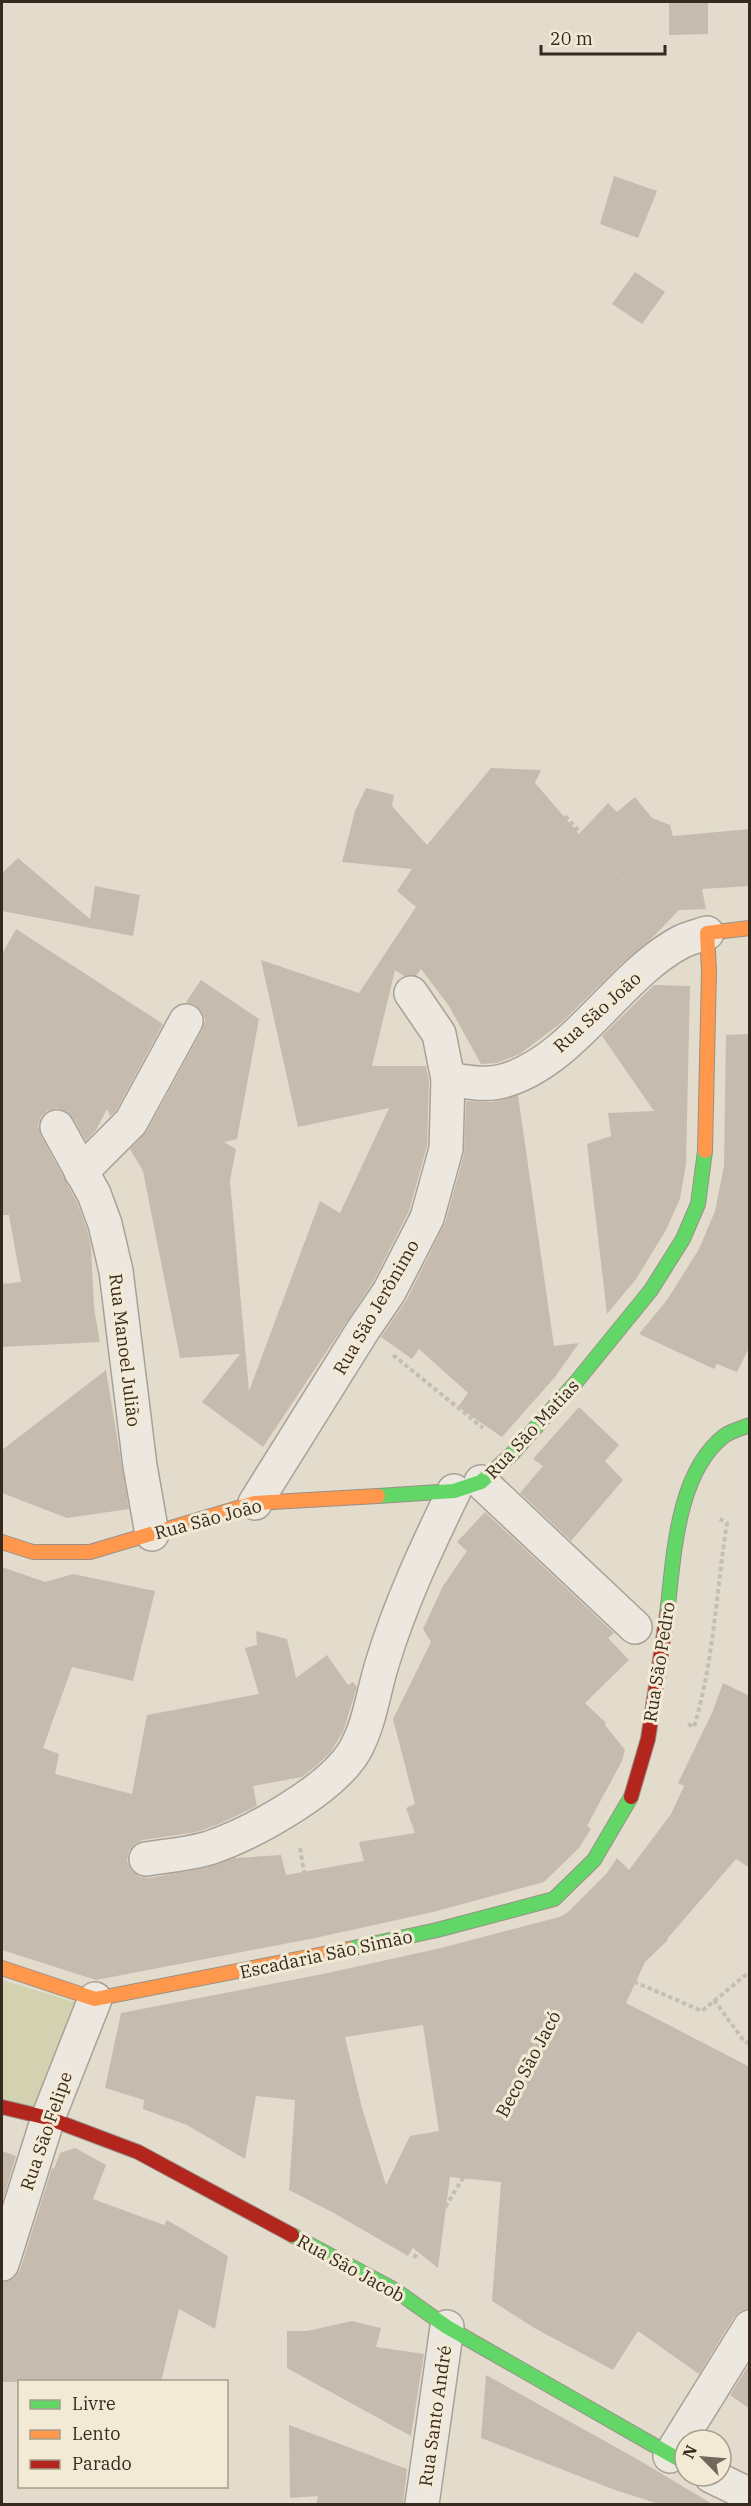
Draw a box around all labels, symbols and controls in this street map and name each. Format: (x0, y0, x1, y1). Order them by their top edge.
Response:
scale bar (541, 18, 666, 56)
text: 20 m (550, 27, 593, 50)
street label: Rua São João (548, 967, 646, 1057)
street label: Rua São Jerônimo (328, 1235, 424, 1379)
street label: Rua Manoel Julião (104, 1272, 146, 1428)
street label: Rua São Matias (480, 1374, 584, 1484)
street label: Rua São João (152, 1494, 264, 1544)
street label: Rua São Pedro (638, 1600, 680, 1724)
street label: Escadaria São Simão (238, 1924, 414, 1984)
street label: Beco São Jacó (490, 2007, 566, 2121)
street label: Rua São Felipe (15, 2069, 77, 2193)
street label: Rua São Jacob (293, 2229, 409, 2307)
street label: Rua Santo André (414, 2344, 456, 2488)
legend (18, 2380, 228, 2488)
text: Livre (72, 2392, 116, 2415)
text: Lento (72, 2422, 120, 2445)
north arrow (673, 2428, 733, 2488)
text: N (678, 2442, 701, 2462)
text: Parado (72, 2452, 132, 2475)

